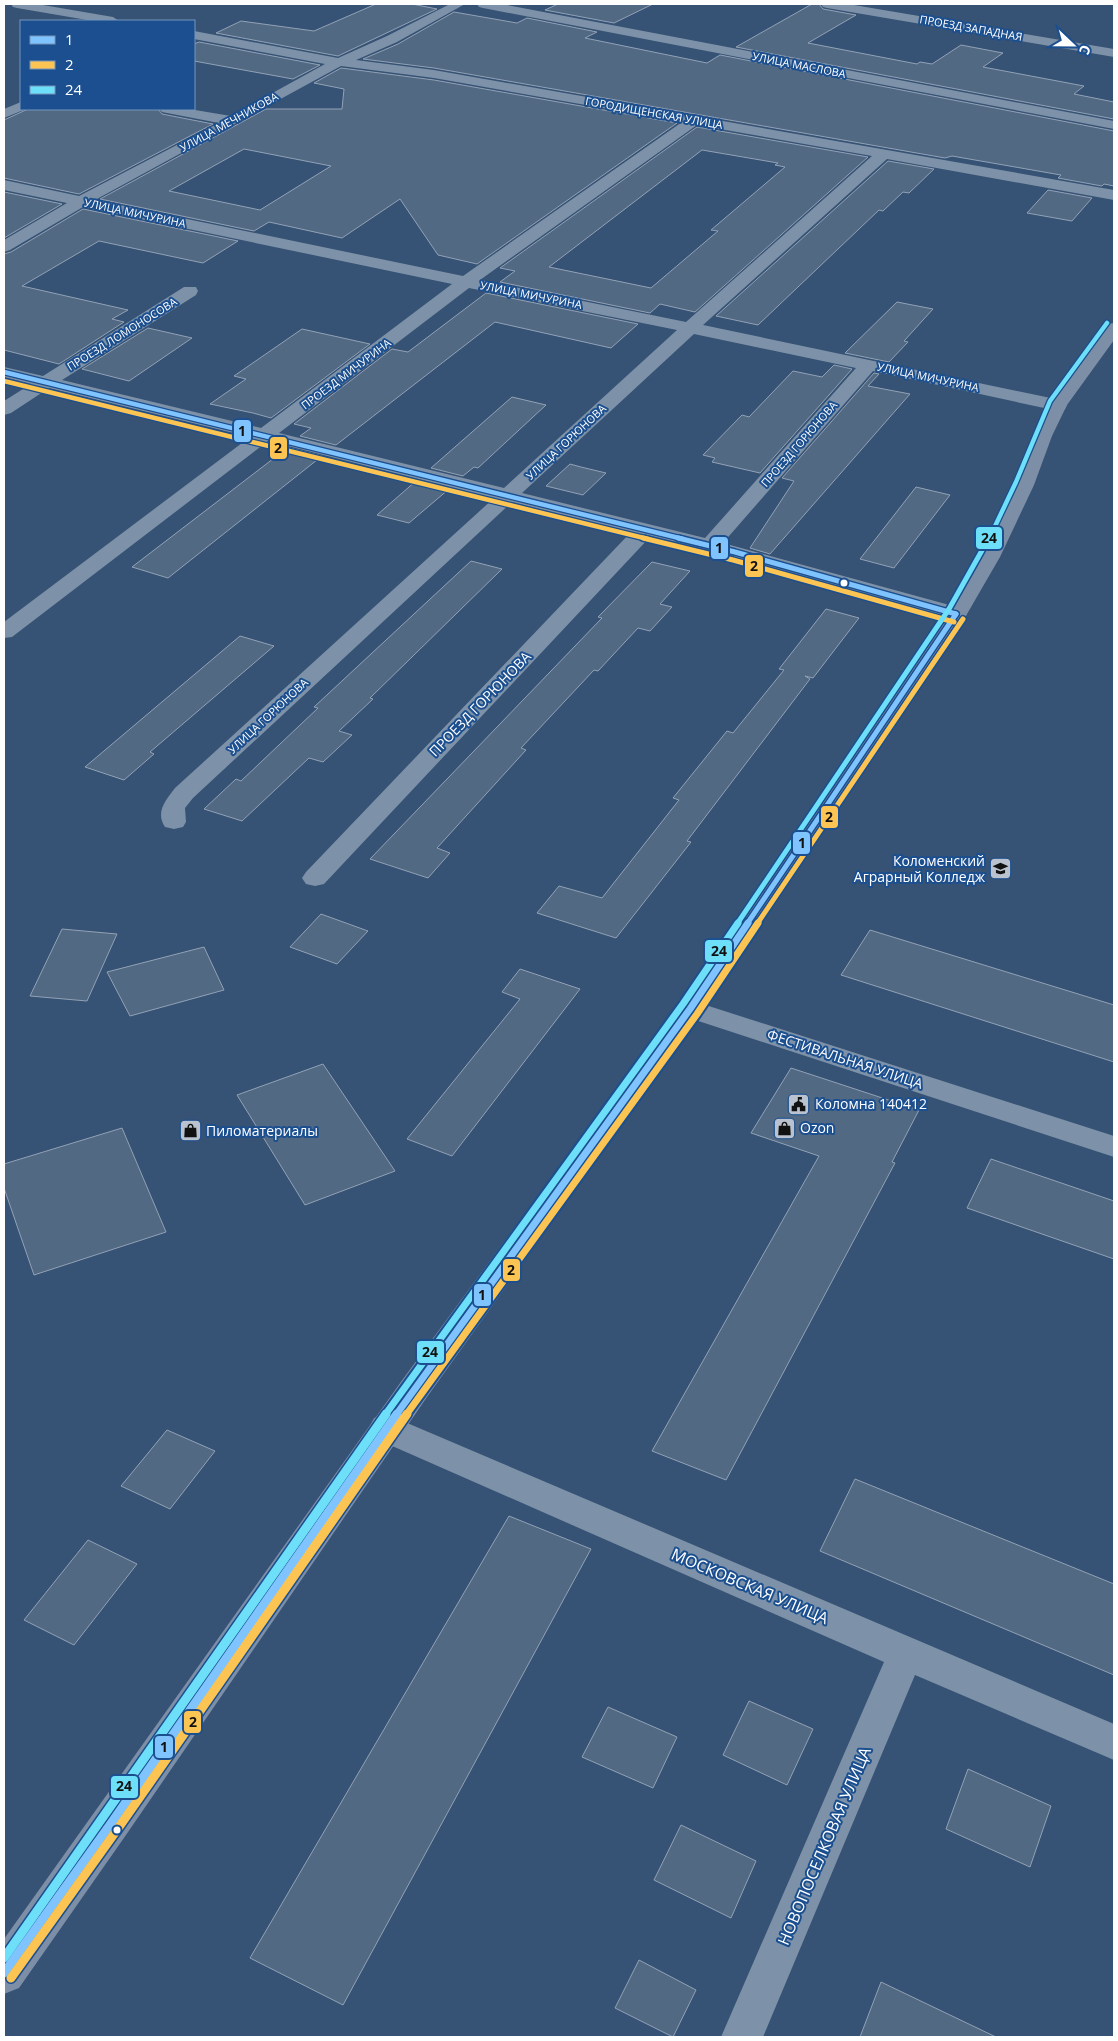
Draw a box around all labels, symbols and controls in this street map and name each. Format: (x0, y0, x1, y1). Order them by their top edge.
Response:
street label: ПРОЕЗД ЗАПАДНАЯ (919, 11, 1024, 44)
legend (20, 20, 195, 110)
north arrow (1048, 20, 1098, 70)
text: 1 (65, 29, 74, 49)
text: С (1075, 42, 1096, 58)
street label: УЛИЦА МАСЛОВА (751, 48, 847, 81)
text: 2 (65, 54, 74, 74)
text: 24 (65, 79, 83, 99)
street label: УЛИЦА МЕЧНИКОВА (177, 88, 281, 155)
street label: ГОРОДИЩЕНСКАЯ УЛИЦА (584, 93, 724, 132)
street label: УЛИЦА МИЧУРИНА (83, 194, 187, 231)
street label: УЛИЦА МИЧУРИНА (479, 277, 583, 312)
street label: ПРОЕЗД ЛОМОНОСОВА (64, 294, 180, 374)
street label: ПРОЕЗД МИЧУРИНА (298, 335, 394, 412)
street label: УЛИЦА МИЧУРИНА (876, 358, 980, 395)
street label: ПРОЕЗД ГОРЮНОВА (757, 398, 840, 490)
street label: УЛИЦА ГОРЮНОВА (523, 401, 609, 483)
line badge: 1 (233, 419, 252, 443)
text: 1 (238, 421, 246, 440)
line badge: 2 (269, 436, 288, 460)
text: 2 (274, 438, 282, 457)
line badge: 24 (975, 526, 1003, 550)
text: 24 (981, 528, 997, 547)
line badge: 1 (710, 536, 729, 560)
text: 1 (715, 538, 723, 557)
line badge: 2 (744, 554, 764, 578)
text: 2 (750, 556, 758, 575)
unlabelled marker (839, 578, 849, 588)
street label: ПРОЕЗД ГОРЮНОВА (425, 647, 535, 760)
street label: УЛИЦА ГОРЮНОВА (225, 675, 311, 757)
line badge: 2 (820, 805, 839, 829)
text: 2 (825, 807, 833, 826)
line badge: 1 (792, 831, 811, 855)
text: 1 (798, 833, 806, 852)
place label: Коломенский Аграрный Колледж (854, 851, 986, 886)
school or university icon: Коломенский Аграрный Колледж (989, 857, 1013, 881)
line badge: 24 (704, 939, 733, 963)
text: 24 (711, 941, 727, 960)
street label: ФЕСТИВАЛЬНАЯ УЛИЦА (765, 1024, 926, 1093)
public building icon: Коломна 140412 (787, 1092, 811, 1116)
place label: Коломна 140412 (815, 1094, 927, 1113)
shop icon: Ozon (772, 1116, 796, 1140)
place label: Ozon (800, 1118, 834, 1137)
shop icon: Пиломатериалы (178, 1119, 202, 1143)
place label: Пиломатериалы (206, 1121, 318, 1140)
line badge: 2 (502, 1258, 521, 1282)
text: 2 (507, 1260, 515, 1279)
line badge: 1 (473, 1283, 492, 1307)
text: 1 (478, 1285, 486, 1304)
line badge: 24 (416, 1340, 445, 1364)
text: 24 (422, 1342, 438, 1361)
street label: МОСКОВСКАЯ УЛИЦА (668, 1543, 833, 1629)
line badge: 2 (183, 1710, 202, 1734)
text: 2 (189, 1712, 197, 1731)
line badge: 1 (154, 1735, 174, 1759)
text: 1 (160, 1737, 168, 1756)
street label: НОВОПОСЕЛКОВАЯ УЛИЦА (772, 1743, 876, 1949)
line badge: 24 (110, 1775, 139, 1799)
text: 24 (116, 1776, 132, 1795)
unlabelled marker (112, 1825, 122, 1835)

